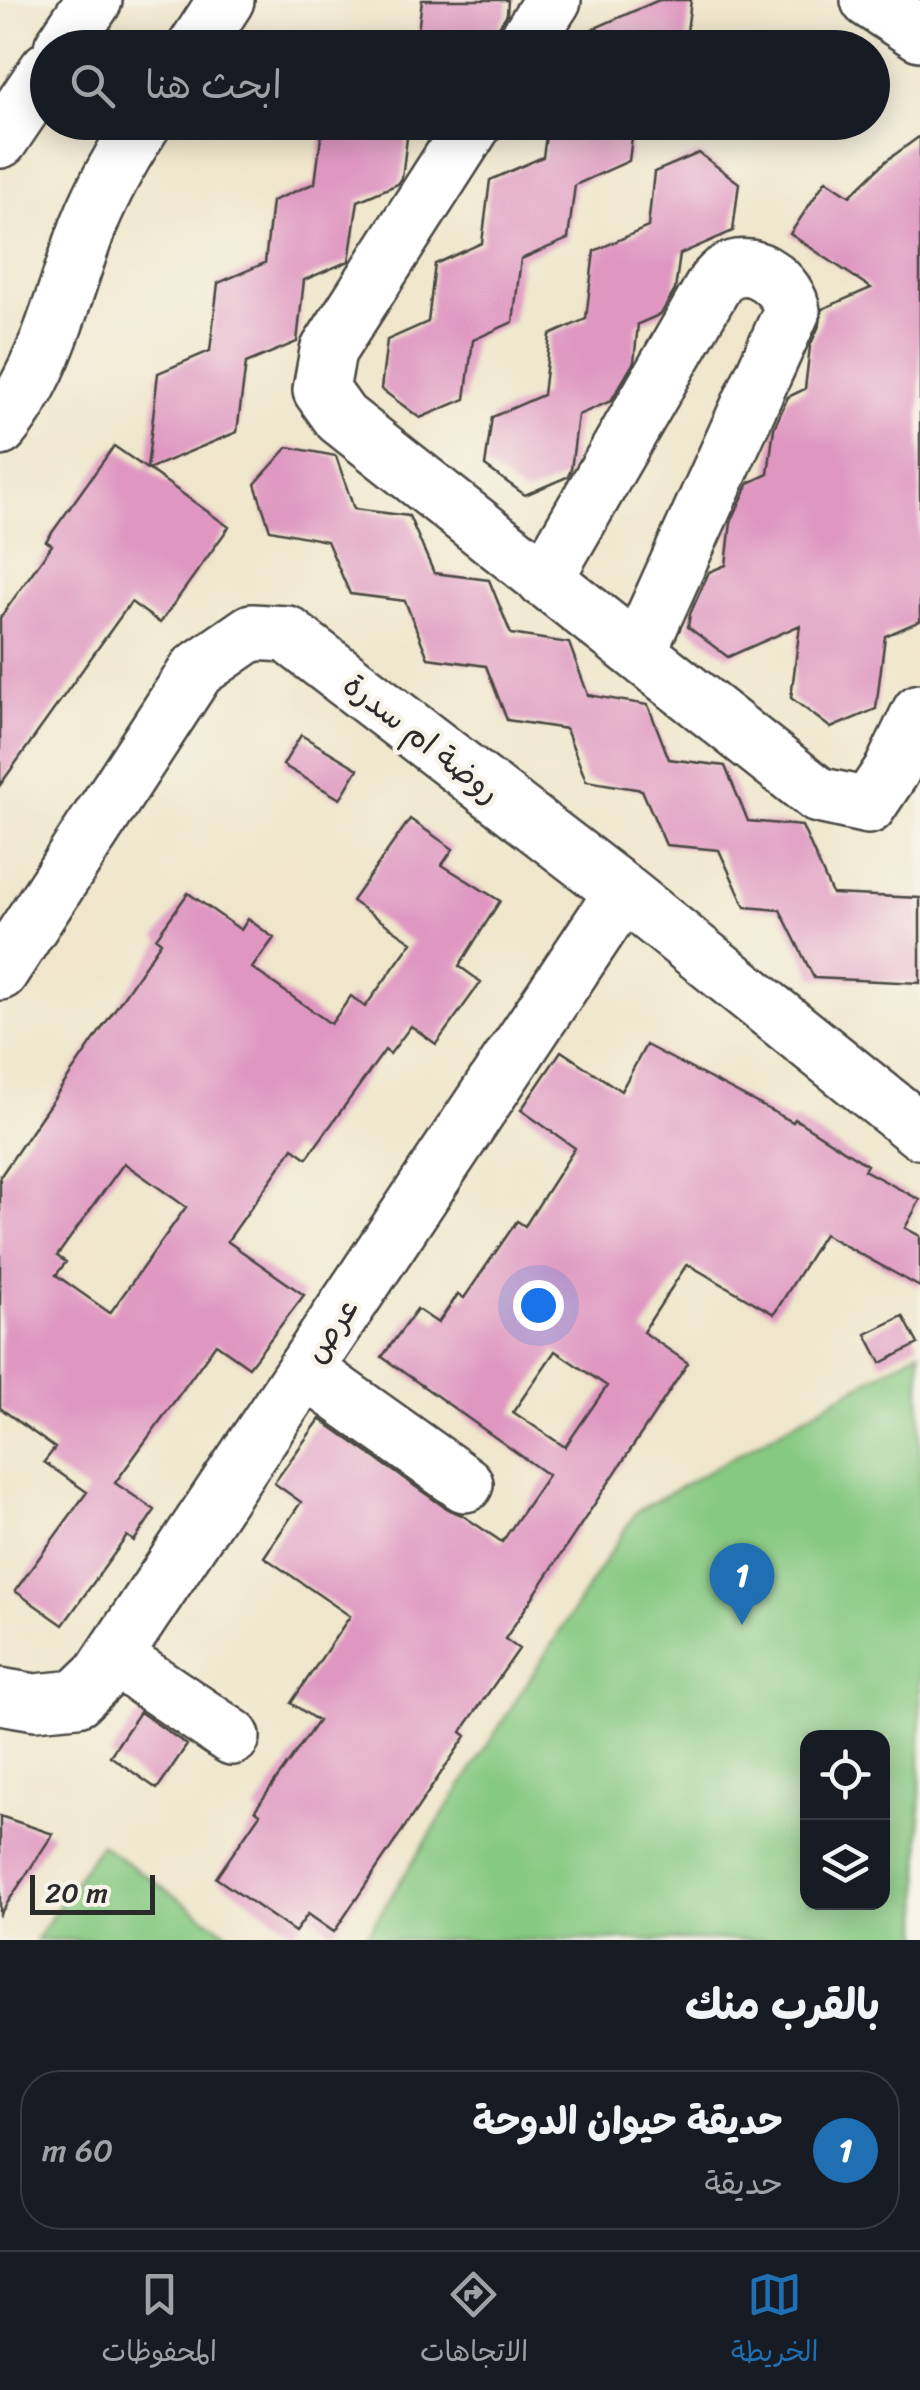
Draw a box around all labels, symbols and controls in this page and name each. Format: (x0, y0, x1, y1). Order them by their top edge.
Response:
search box (30, 30, 890, 140)
text: ابحث هنا (145, 52, 282, 119)
icon: search (65, 58, 120, 113)
street label: روضة ام سدرة (330, 658, 513, 819)
your location (513, 1280, 564, 1331)
street label: عرص (288, 1285, 375, 1375)
pin: 1 (710, 1542, 774, 1625)
map controls (800, 1730, 890, 1910)
button: locate (800, 1730, 890, 1820)
button: layers (800, 1820, 890, 1910)
text: 20 m (45, 1868, 108, 1917)
scale bar (30, 1870, 155, 1914)
text: بالقرب منك (685, 1968, 880, 2042)
text: حديقة حيوان الدوحة (473, 2088, 783, 2155)
text: 60 m (42, 2122, 113, 2179)
text: 1 (839, 2122, 852, 2179)
text: حديقة (705, 2155, 783, 2212)
tab: المحفوظات (102, 2267, 217, 2376)
tab: الاتجاهات (420, 2267, 528, 2376)
tab: الخريطة (731, 2267, 818, 2376)

